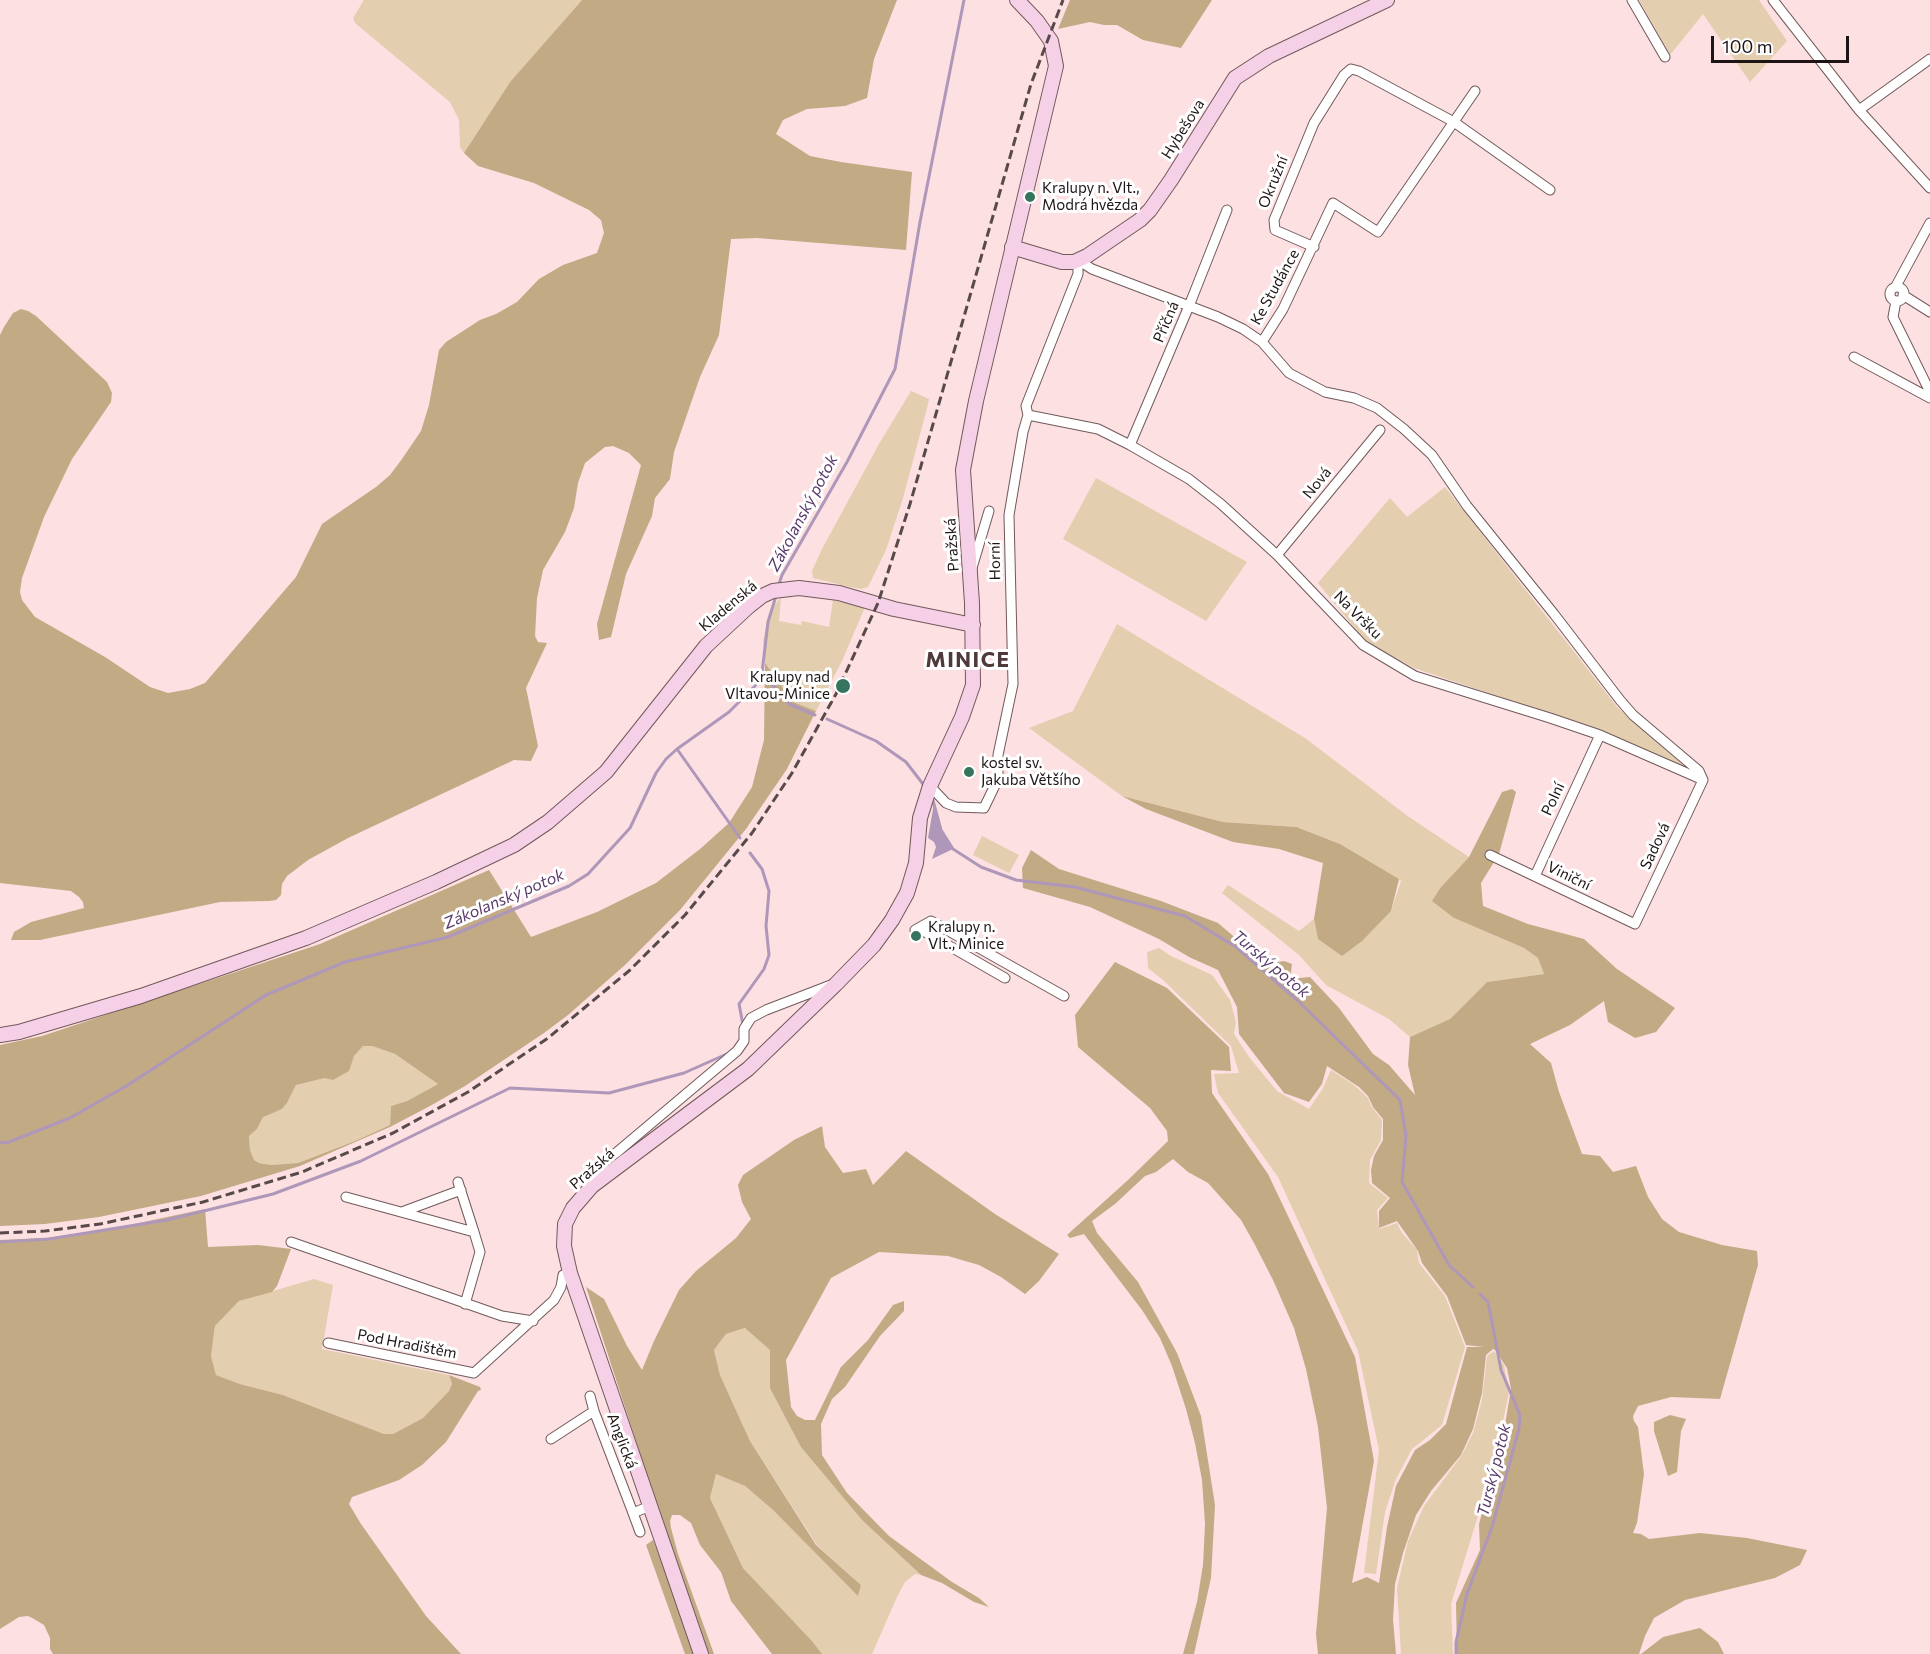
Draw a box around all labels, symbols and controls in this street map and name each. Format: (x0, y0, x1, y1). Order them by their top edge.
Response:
scale bar (1714, 24, 1852, 62)
text: 100 m (1722, 35, 1772, 57)
street label: Hybešova (1158, 96, 1208, 162)
street label: Okružní (1254, 153, 1292, 211)
place label: Kralupy n. Vlt., Modrá hvězda (1042, 179, 1140, 214)
marker: Kralupy n. Vlt., Modrá hvězda (1023, 190, 1037, 204)
street label: Ke Studánce (1247, 246, 1303, 328)
street label: Příčná (1149, 299, 1183, 345)
water label: Zákolanský potok (764, 451, 842, 575)
street label: Nová (1299, 464, 1335, 502)
street label: Pražská (941, 518, 963, 572)
street label: Horní (986, 542, 1004, 580)
street label: Kladenská (696, 577, 760, 635)
street label: Na Vršku (1330, 587, 1386, 643)
district label: MINICE (925, 647, 1011, 673)
place label: Kralupy nad Vltavou-Minice (725, 668, 830, 703)
marker: Kralupy nad Vltavou-Minice (834, 677, 852, 695)
place label: kostel sv. Jakuba Většího (981, 754, 1081, 789)
marker: kostel sv. Jakuba Většího (962, 765, 976, 779)
street label: Polní (1538, 780, 1568, 818)
street label: Sadová (1636, 820, 1674, 872)
street label: Viniční (1544, 858, 1594, 894)
water label: Zákolanský potok (441, 865, 567, 933)
place label: Kralupy n. Vlt., Minice (928, 918, 1004, 953)
water label: Turský potok (1229, 926, 1313, 1002)
marker: Kralupy n. Vlt., Minice (909, 929, 923, 943)
street label: Pražská (566, 1145, 618, 1193)
street label: Pod Hradištěm (356, 1326, 458, 1362)
street label: Anglická (603, 1411, 641, 1471)
water label: Turský potok (1473, 1422, 1515, 1518)

